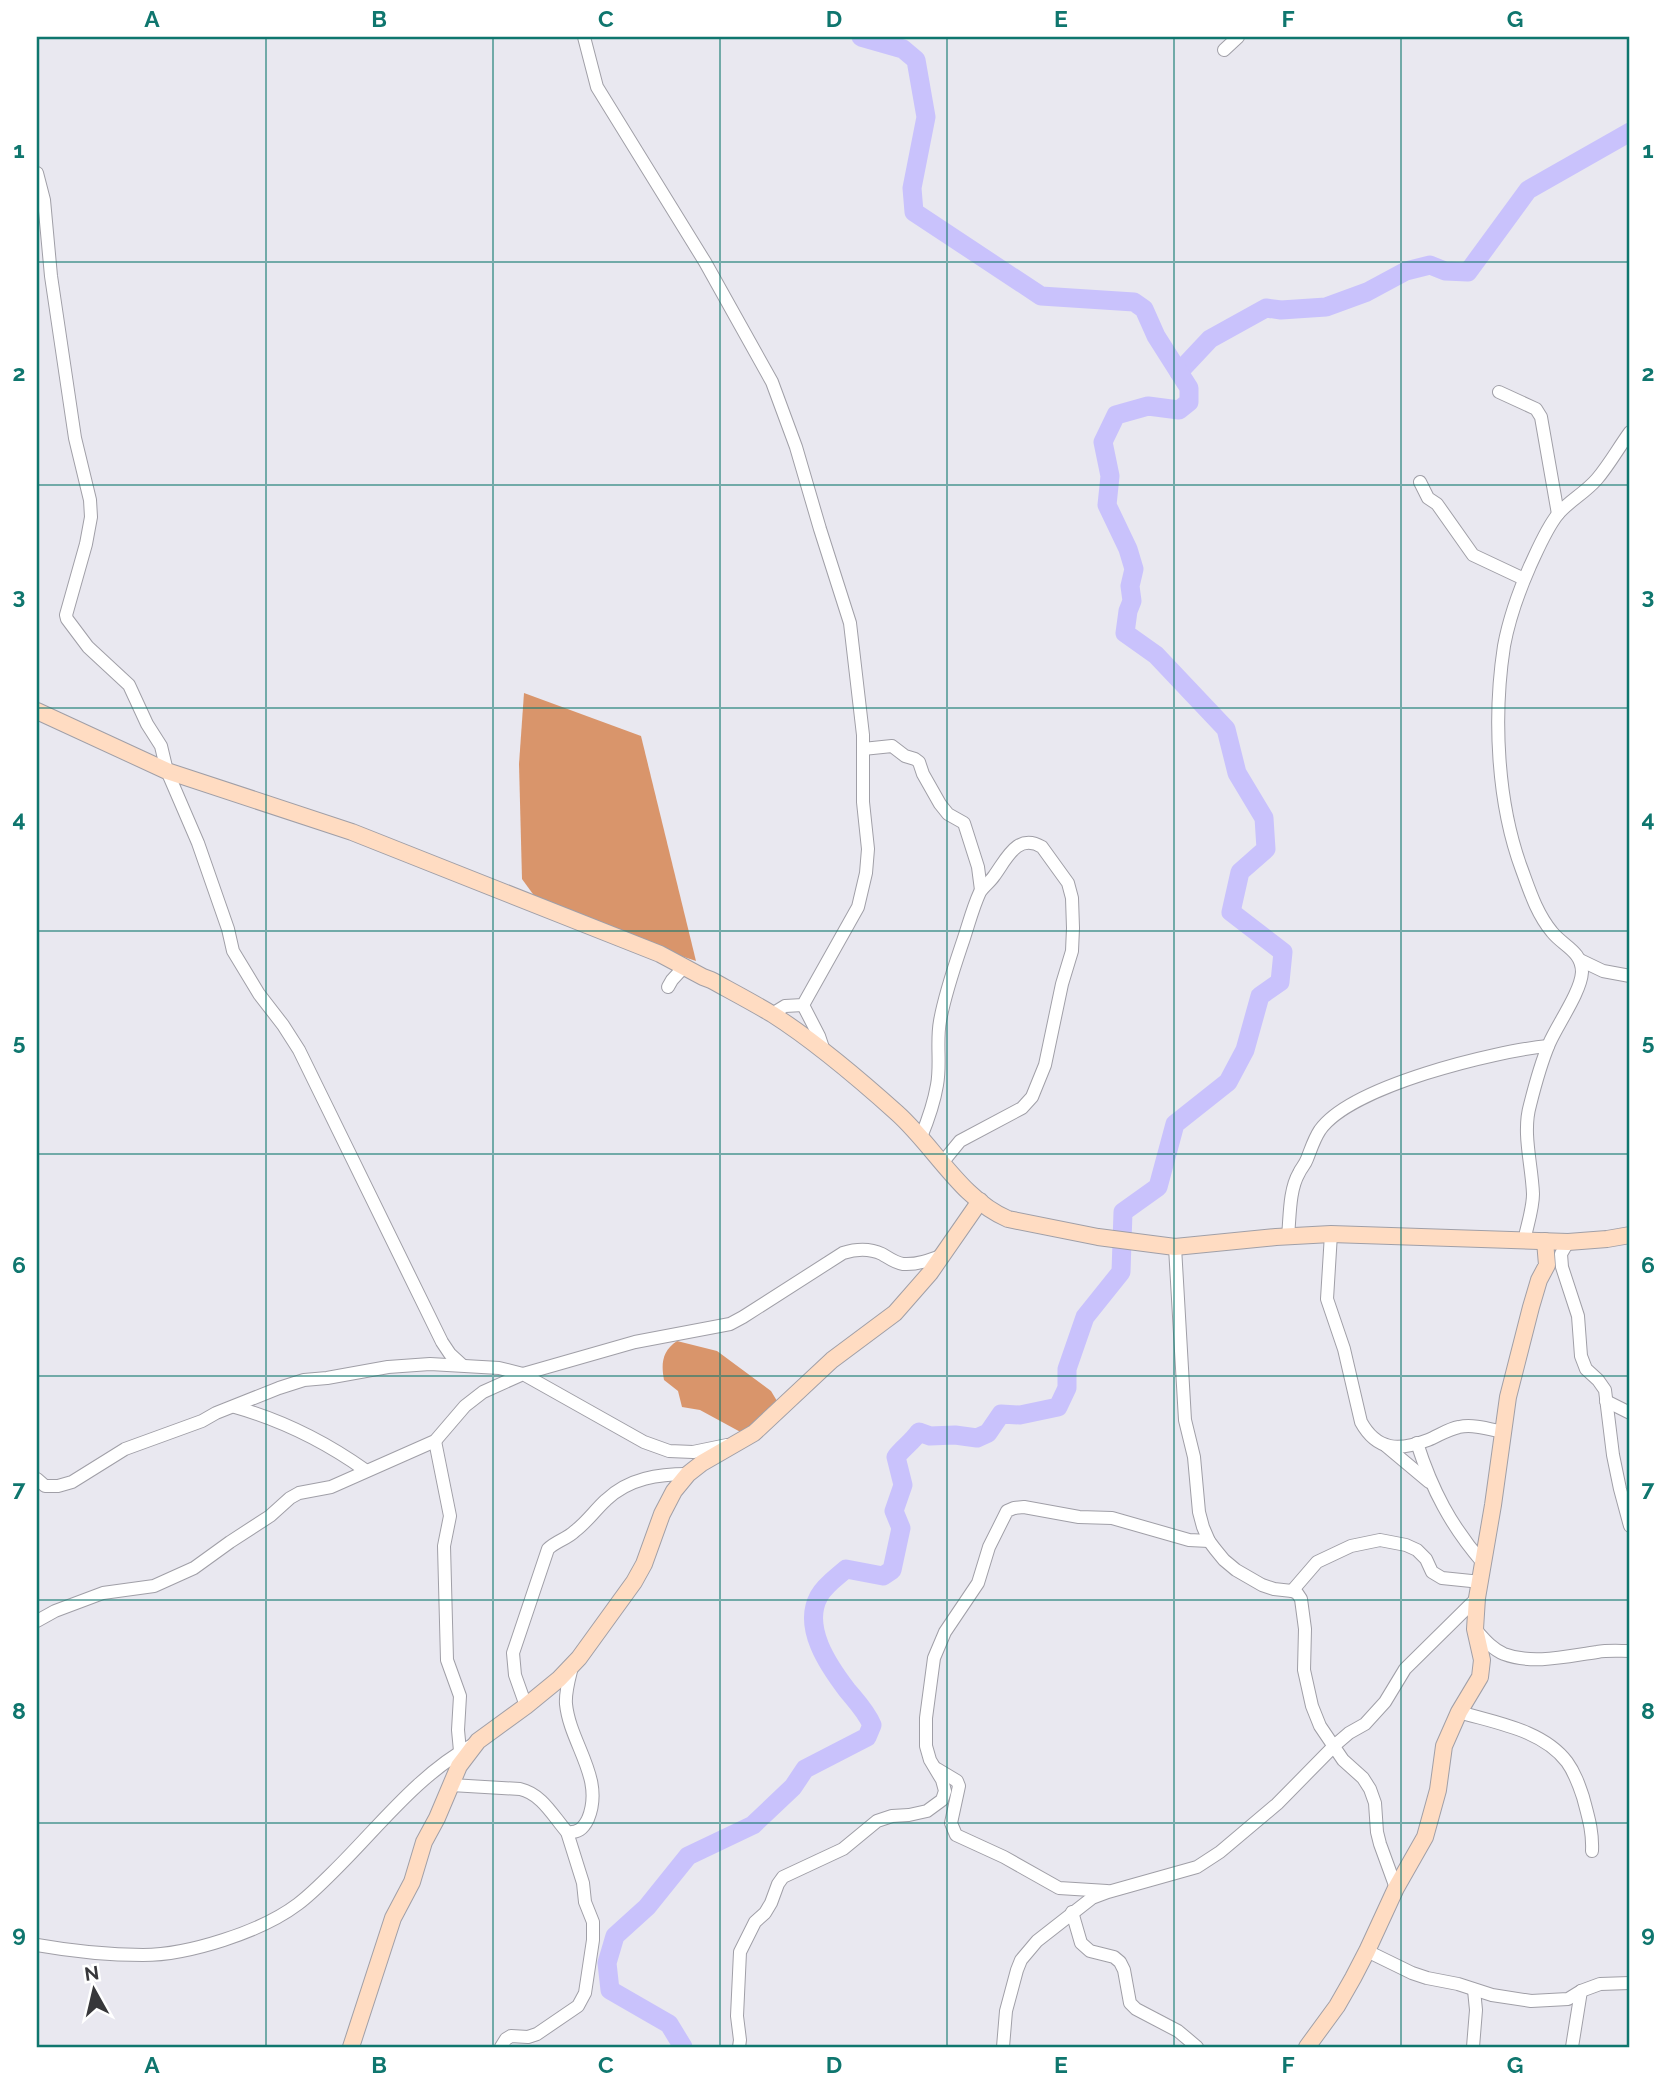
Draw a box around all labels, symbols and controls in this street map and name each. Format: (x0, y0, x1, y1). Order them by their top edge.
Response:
text: A (144, 5, 160, 32)
text: B (371, 5, 387, 32)
text: C (598, 5, 614, 32)
text: D (826, 5, 842, 32)
text: E (1054, 5, 1068, 32)
text: F (1281, 5, 1295, 32)
text: G (1507, 5, 1523, 32)
text: 1 (13, 136, 25, 163)
text: 1 (1642, 136, 1654, 163)
text: 2 (13, 359, 25, 386)
text: 2 (1642, 359, 1654, 386)
text: 3 (13, 582, 25, 609)
text: 3 (1642, 582, 1654, 609)
text: 4 (12, 805, 26, 832)
text: 4 (1641, 805, 1655, 832)
text: 5 (13, 1028, 26, 1055)
text: 5 (1642, 1028, 1655, 1055)
text: 6 (12, 1251, 26, 1278)
text: 6 (1641, 1251, 1655, 1278)
text: 7 (13, 1474, 26, 1501)
text: 7 (1642, 1474, 1655, 1501)
text: 8 (12, 1697, 26, 1724)
text: 8 (1641, 1697, 1655, 1724)
text: 9 (12, 1920, 26, 1947)
text: 9 (1641, 1920, 1655, 1947)
north arrow (60, 1954, 130, 2024)
text: N (83, 1961, 100, 1985)
text: A (144, 2051, 160, 2078)
text: B (371, 2051, 387, 2078)
text: C (598, 2051, 614, 2078)
text: D (826, 2051, 842, 2078)
text: E (1054, 2051, 1068, 2078)
text: F (1281, 2051, 1295, 2078)
text: G (1507, 2051, 1523, 2078)

